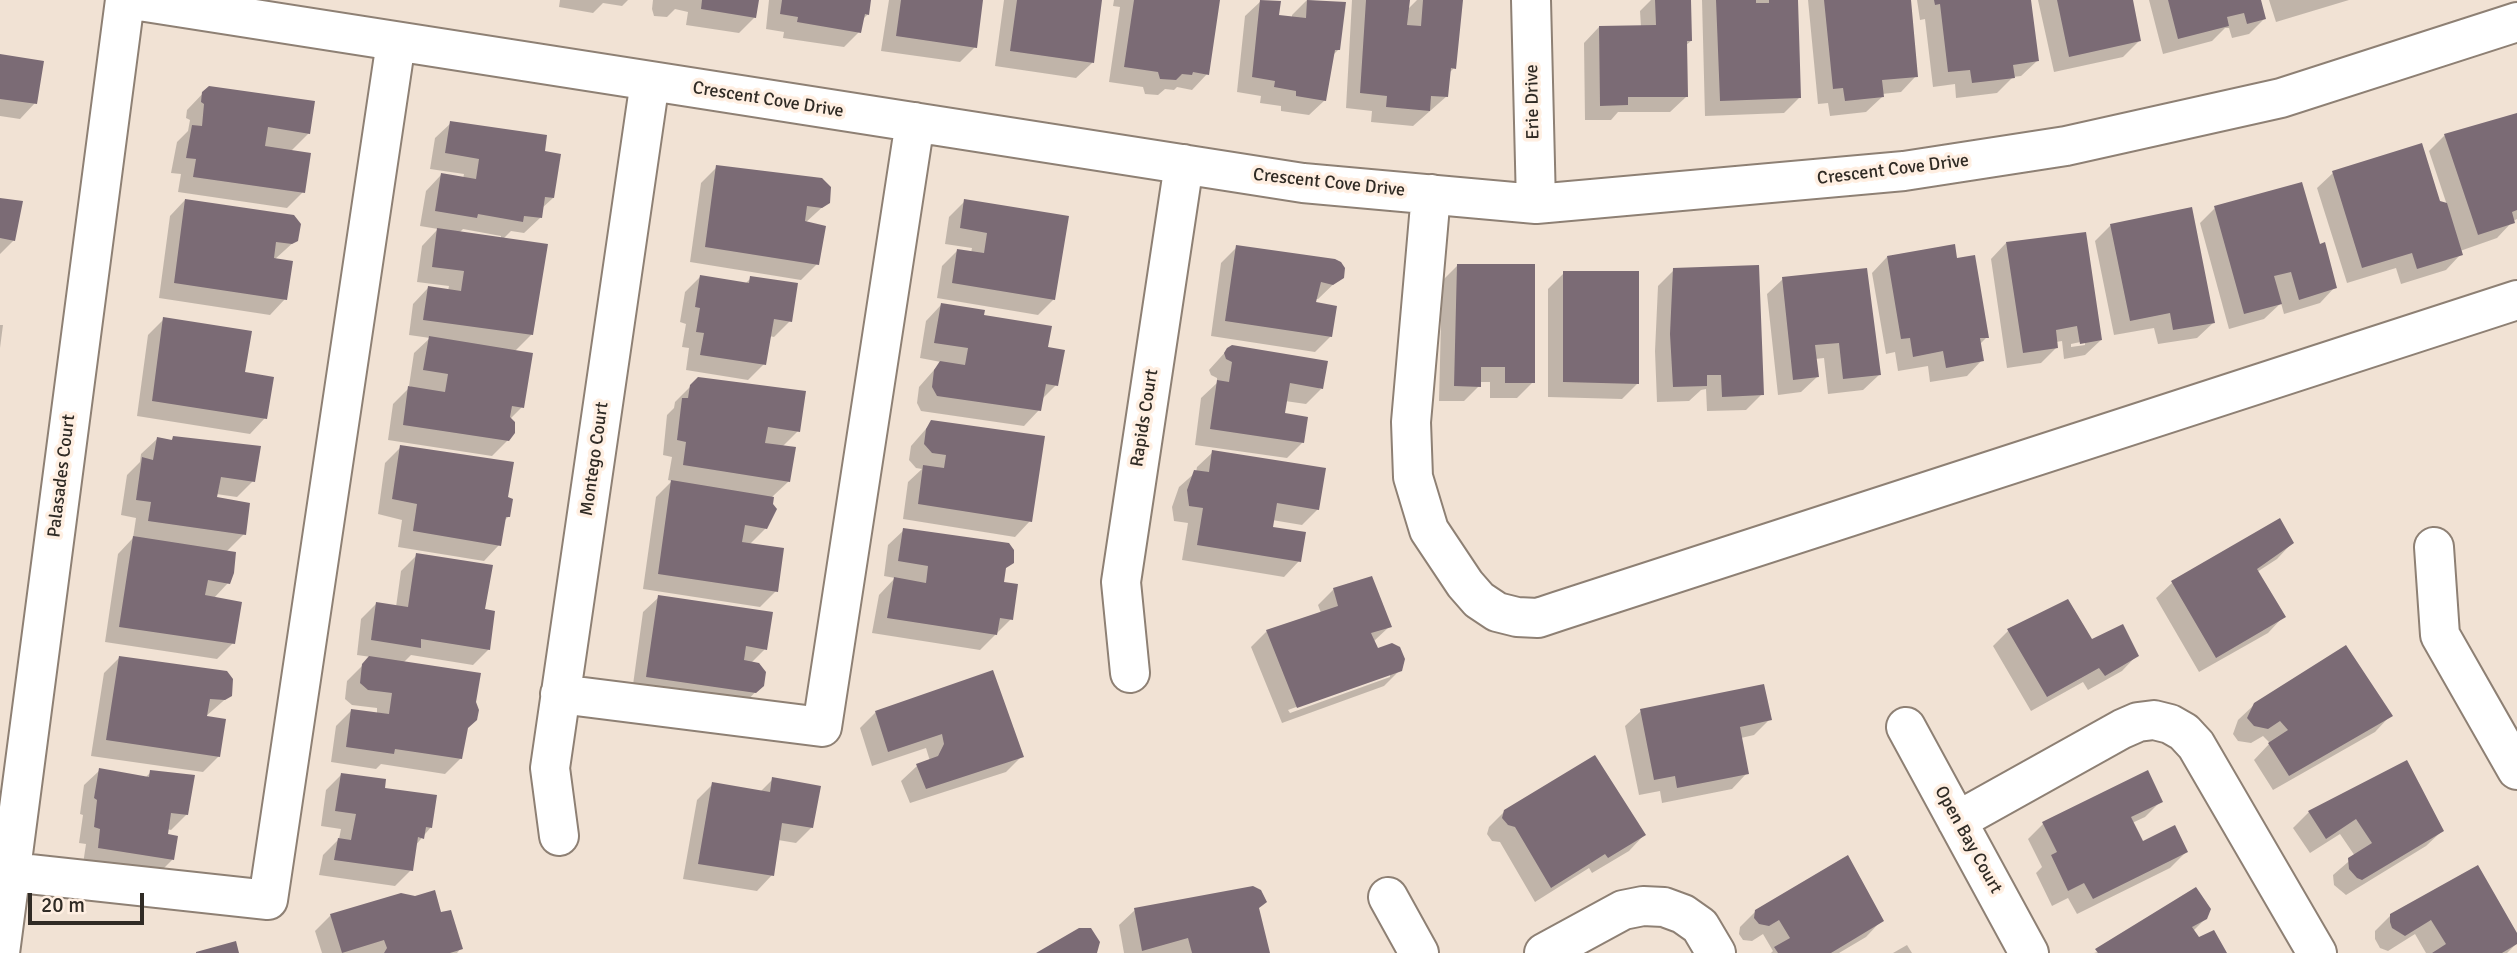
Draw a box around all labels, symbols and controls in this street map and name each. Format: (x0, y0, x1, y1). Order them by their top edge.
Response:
street label: Erie Drive (1522, 64, 1544, 140)
street label: Crescent Cove Drive (691, 77, 845, 123)
street label: Crescent Cove Drive (1816, 150, 1970, 190)
street label: Crescent Cove Drive (1252, 164, 1406, 202)
street label: Rapids Court (1127, 368, 1163, 468)
street label: Montego Court (576, 401, 614, 517)
street label: Palasades Court (44, 413, 80, 539)
street label: Open Bay Court (1930, 782, 2006, 898)
scale bar (32, 880, 147, 924)
text: 20 m (41, 892, 85, 918)

